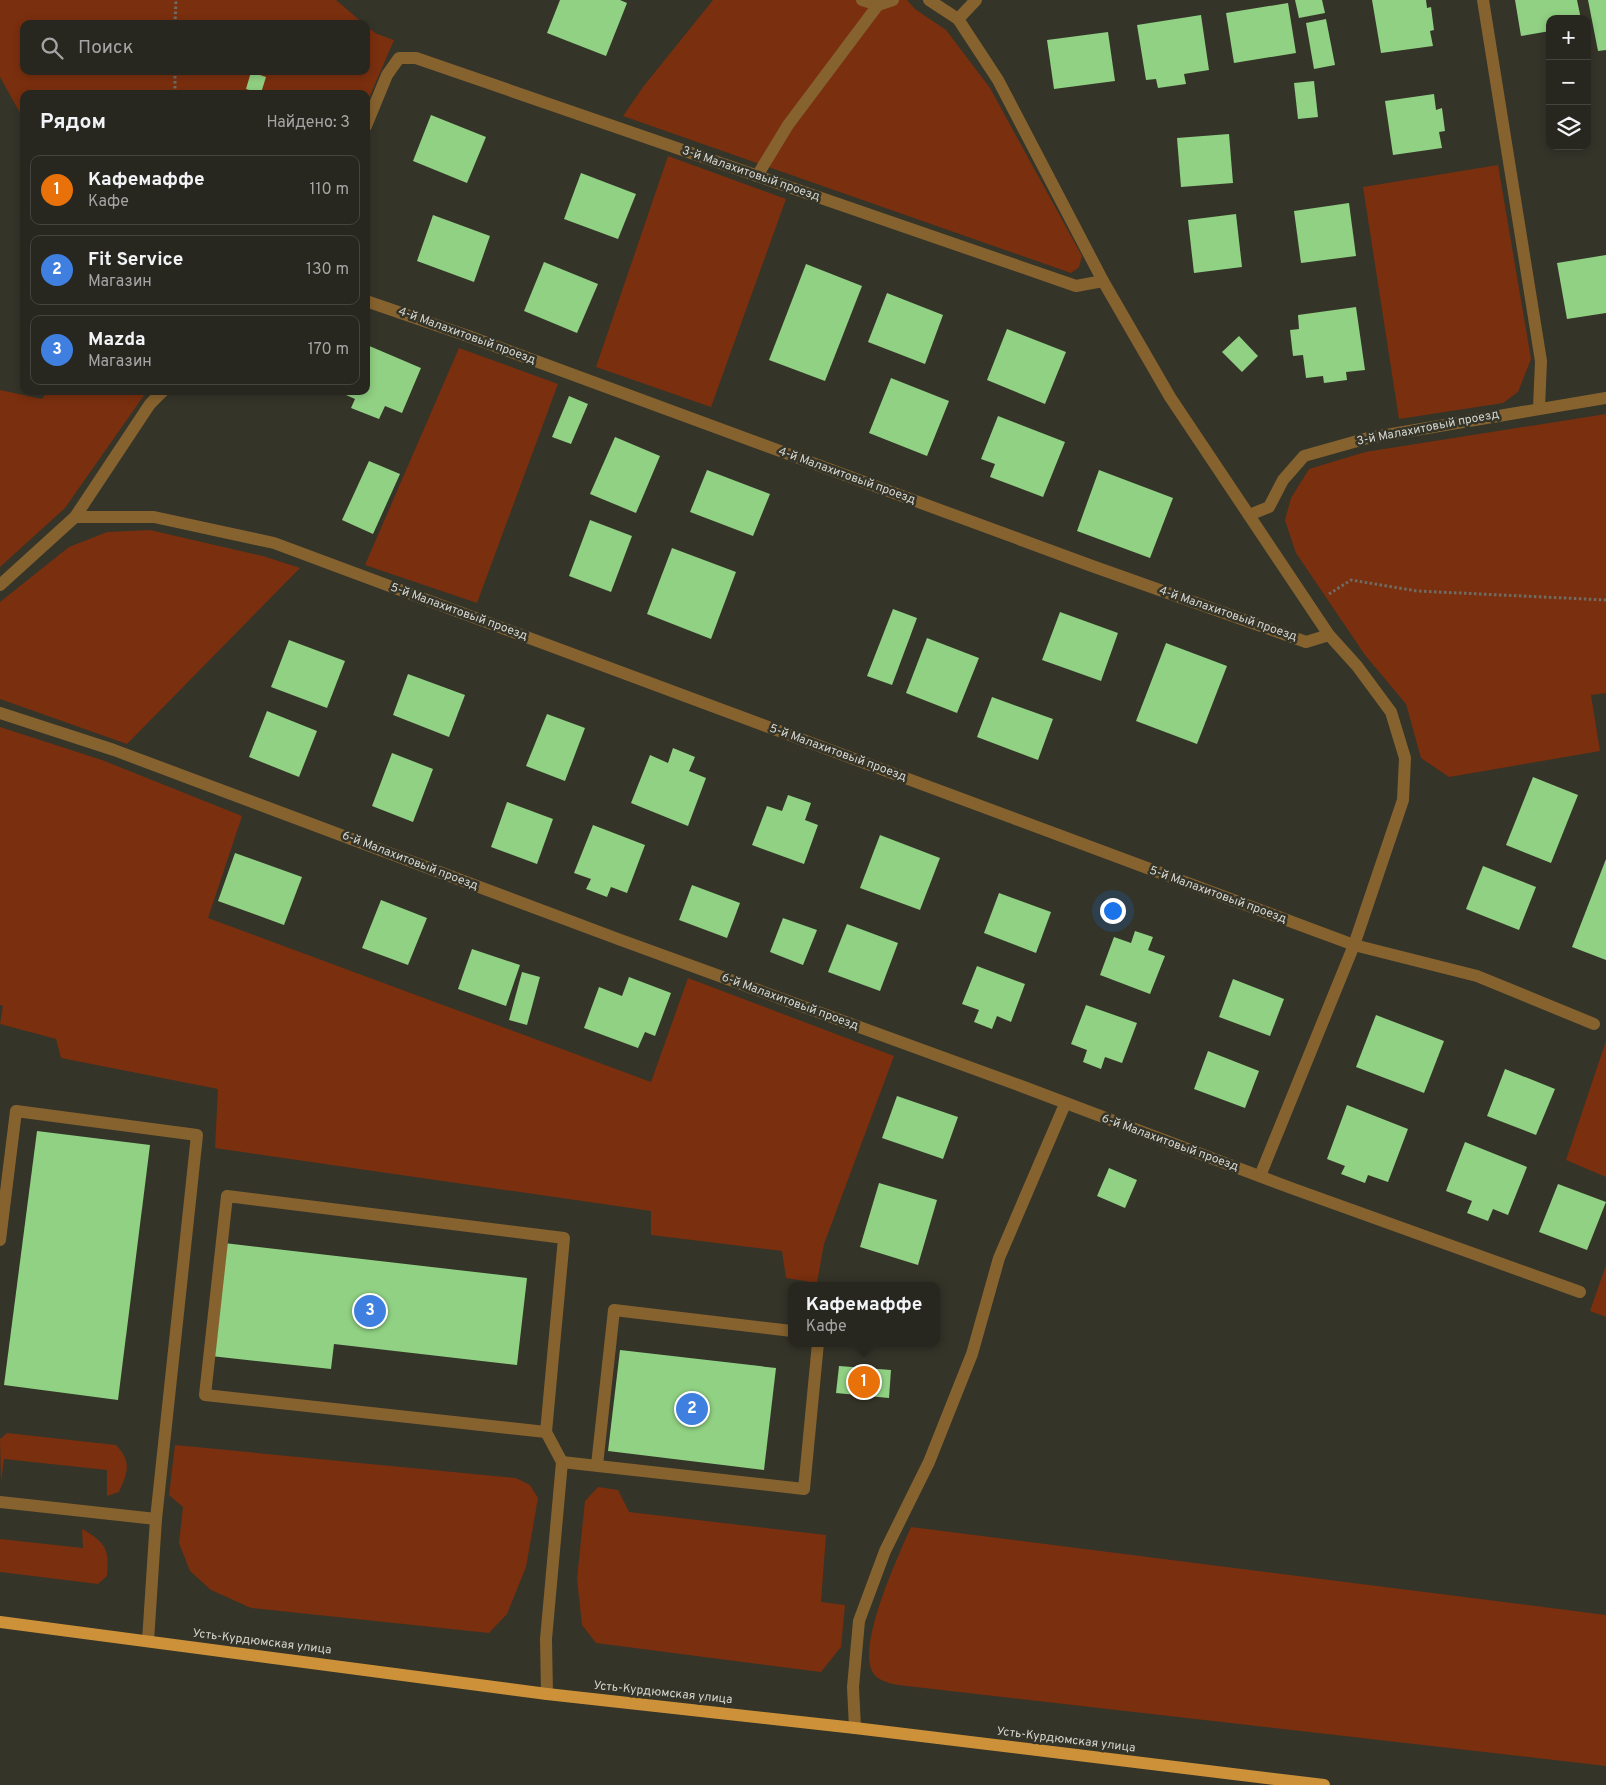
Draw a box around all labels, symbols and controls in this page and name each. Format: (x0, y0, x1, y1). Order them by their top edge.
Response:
map controls (1546, 15, 1591, 150)
button: + (1546, 15, 1591, 60)
search box (20, 20, 370, 75)
icon: search (38, 34, 66, 62)
text: Поиск (78, 36, 134, 60)
button: − (1546, 60, 1591, 105)
button: layers (1546, 105, 1591, 150)
text: Рядом (40, 109, 106, 136)
text: Найдено: 3 (266, 113, 350, 133)
street label: 3-й Малахитовый проезд (680, 143, 822, 205)
text: Кафемаффе (88, 168, 205, 192)
text: 1 (54, 180, 60, 200)
text: 110 m (309, 180, 349, 200)
text: Кафе (88, 192, 129, 212)
text: Fit Service (88, 248, 183, 272)
text: 2 (52, 260, 62, 280)
text: 130 m (306, 260, 349, 280)
text: Магазин (88, 272, 152, 292)
street label: 4-й Малахитовый проезд (396, 304, 538, 368)
text: Mazda (88, 328, 146, 352)
text: 3 (52, 340, 62, 360)
text: 170 m (308, 340, 349, 360)
text: Магазин (88, 352, 152, 372)
street label: 3-й Малахитовый проезд (1355, 406, 1501, 450)
street label: 4-й Малахитовый проезд (776, 444, 918, 508)
street label: 5-й Малахитовый проезд (388, 580, 530, 644)
street label: 4-й Малахитовый проезд (1157, 583, 1299, 645)
street label: 5-й Малахитовый проезд (767, 721, 909, 785)
street label: 6-й Малахитовый проезд (340, 828, 480, 894)
street label: 5-й Малахитовый проезд (1147, 863, 1289, 927)
your location (1100, 898, 1126, 924)
street label: 6-й Малахитовый проезд (719, 970, 861, 1034)
street label: 6-й Малахитовый проезд (1099, 1111, 1241, 1175)
popup (788, 1282, 940, 1347)
pin: 3 (354, 1292, 386, 1330)
text: Кафемаффе (806, 1293, 922, 1317)
text: Кафе (806, 1317, 847, 1337)
pin: 1 (848, 1363, 880, 1401)
pin: 2 (676, 1390, 708, 1428)
street label: Усть-Курдюмская улица (192, 1626, 332, 1658)
street label: Усть-Курдюмская улица (593, 1678, 733, 1708)
street label: Усть-Курдюмская улица (996, 1724, 1136, 1756)

